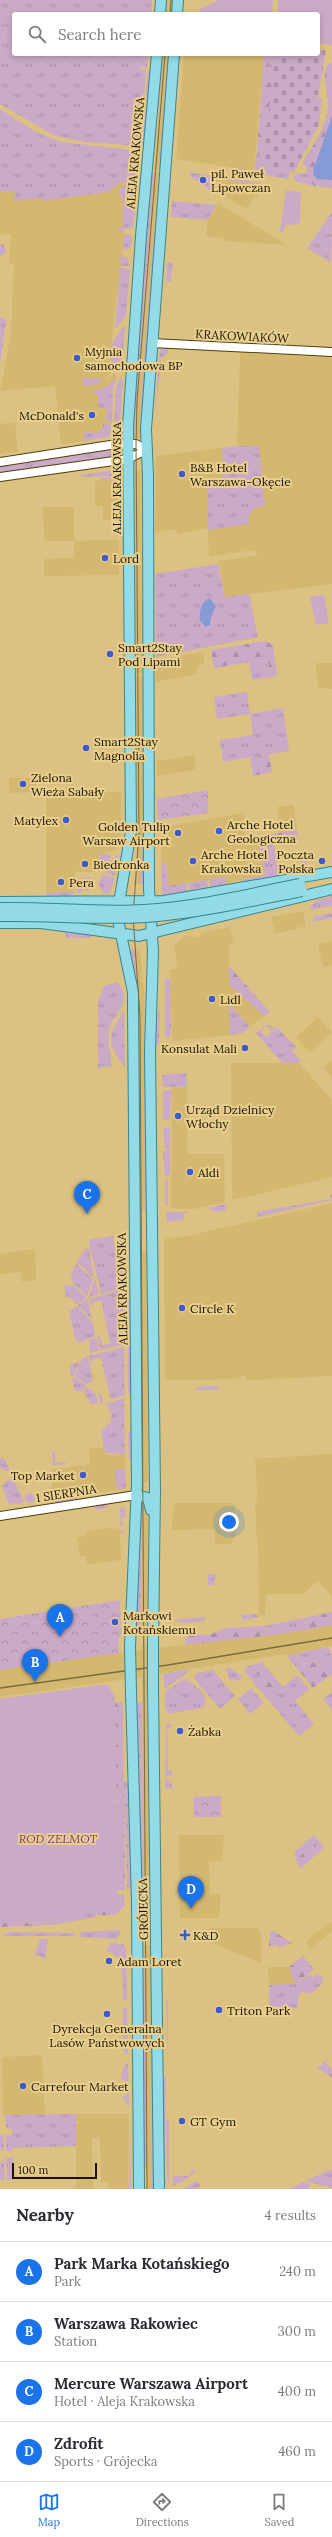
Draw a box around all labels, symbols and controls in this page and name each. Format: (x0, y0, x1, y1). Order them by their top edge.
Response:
search box (12, 12, 320, 56)
icon: search (26, 23, 48, 45)
text: Search here (58, 25, 141, 44)
street label: ALEJA KRAKOWSKA (123, 96, 147, 211)
place label: pil. Paweł Lipowczan (211, 166, 271, 195)
marker: pil. Paweł Lipowczan (198, 175, 208, 185)
street label: KRAKOWIAKÓW (195, 326, 290, 346)
place label: Myjnia samochodowa BP (85, 344, 183, 373)
marker: Myjnia samochodowa BP (72, 353, 82, 363)
place label: McDonald's (19, 408, 84, 423)
marker: McDonald's (87, 410, 97, 420)
street label: ALEJA KRAKOWSKA (109, 421, 124, 535)
place label: B&B Hotel Warszawa-Okęcie (190, 460, 291, 489)
marker: B&B Hotel Warszawa-Okęcie (177, 469, 187, 479)
place label: Lord (113, 551, 139, 566)
marker: Lord (100, 553, 110, 563)
place label: Smart2Stay Pod Lipami (118, 640, 182, 669)
marker: Smart2Stay Pod Lipami (105, 649, 115, 659)
place label: Smart2Stay Magnolia (94, 734, 158, 763)
marker: Smart2Stay Magnolia (81, 743, 91, 753)
place label: Zielona Wieża Sabały (31, 770, 105, 799)
marker: Zielona Wieża Sabały (18, 779, 28, 789)
place label: Matylex (14, 813, 59, 828)
marker: Matylex (61, 815, 71, 825)
place label: Arche Hotel Geologiczna (226, 817, 296, 846)
place label: Golden Tulip Warsaw Airport (83, 819, 170, 848)
marker: Arche Hotel Geologiczna (214, 826, 224, 836)
marker: Golden Tulip Warsaw Airport (173, 828, 183, 838)
place label: Arche Hotel Krakowska (200, 847, 267, 876)
place label: Poczta Polska (277, 847, 314, 876)
marker: Arche Hotel Krakowska (188, 856, 198, 866)
marker: Poczta Polska (317, 856, 327, 866)
place label: Biedronka (93, 857, 149, 872)
marker: Biedronka (80, 859, 90, 869)
place label: Pera (69, 875, 94, 890)
marker: Pera (56, 877, 66, 887)
place label: Lidl (220, 992, 241, 1007)
marker: Lidl (207, 994, 217, 1004)
place label: Konsulat Mali (161, 1041, 237, 1056)
marker: Konsulat Mali (240, 1043, 250, 1053)
place label: Urząd Dzielnicy Włochy (186, 1102, 275, 1131)
marker: Urząd Dzielnicy Włochy (173, 1111, 183, 1121)
place label: Aldi (197, 1165, 219, 1180)
marker: Aldi (185, 1167, 195, 1177)
pin: C (74, 1181, 100, 1214)
street label: ALEJA KRAKOWSKA (114, 1232, 130, 1346)
place label: Circle K (190, 1301, 235, 1316)
marker: Circle K (177, 1303, 187, 1313)
place label: Top Market (11, 1468, 75, 1483)
marker: Top Market (78, 1470, 88, 1480)
street label: 1 SIERPNIA (35, 1481, 98, 1505)
your location (219, 1512, 239, 1532)
pin: A (47, 1604, 73, 1637)
place label: Markowi Kotańskiemu (123, 1608, 196, 1637)
marker: Markowi Kotańskiemu (110, 1617, 120, 1627)
pin: B (22, 1649, 48, 1682)
place label: Żabka (188, 1724, 221, 1739)
marker: Żabka (175, 1726, 185, 1736)
park label: ROD ZELMOT (19, 1831, 98, 1846)
pin: D (178, 1876, 204, 1909)
street label: GRÓJECKA (135, 1877, 151, 1940)
place label: K&D (193, 1928, 219, 1943)
marker: K&D (180, 1930, 190, 1940)
place label: Adam Loret (116, 1954, 182, 1969)
marker: Adam Loret (104, 1956, 114, 1966)
place label: Triton Park (227, 2003, 291, 2018)
marker: Triton Park (214, 2005, 224, 2015)
marker: Dyrekcja Generalna Lasów Państwowych (102, 2009, 112, 2019)
place label: Dyrekcja Generalna Lasów Państwowych (49, 2021, 165, 2050)
place label: Carrefour Market (31, 2079, 129, 2094)
marker: Carrefour Market (18, 2081, 28, 2091)
place label: GT Gym (190, 2114, 236, 2129)
marker: GT Gym (177, 2116, 187, 2126)
scale bar (12, 2161, 97, 2180)
text: 100 m (18, 2163, 48, 2177)
text: Nearby (16, 2204, 74, 2226)
text: 4 results (265, 2207, 316, 2224)
text: Park Marka Kotańskiego (54, 2254, 230, 2273)
text: A (25, 2263, 33, 2280)
text: 240 m (279, 2263, 316, 2280)
text: Park (54, 2273, 81, 2290)
text: Warszawa Rakowiec (54, 2314, 198, 2333)
text: B (25, 2323, 33, 2340)
text: 300 m (278, 2323, 316, 2340)
text: Station (54, 2333, 97, 2350)
text: Mercure Warszawa Airport (54, 2374, 248, 2393)
text: C (25, 2383, 33, 2400)
text: 400 m (278, 2383, 316, 2400)
text: Hotel · Aleja Krakowska (54, 2393, 195, 2410)
text: Zdrofit (54, 2434, 104, 2453)
text: D (24, 2443, 34, 2460)
text: 460 m (278, 2443, 316, 2460)
text: Sports · Grójecka (54, 2453, 158, 2470)
tab: Map (38, 2491, 60, 2529)
tab: Directions (136, 2491, 189, 2529)
tab: Saved (264, 2491, 294, 2529)

